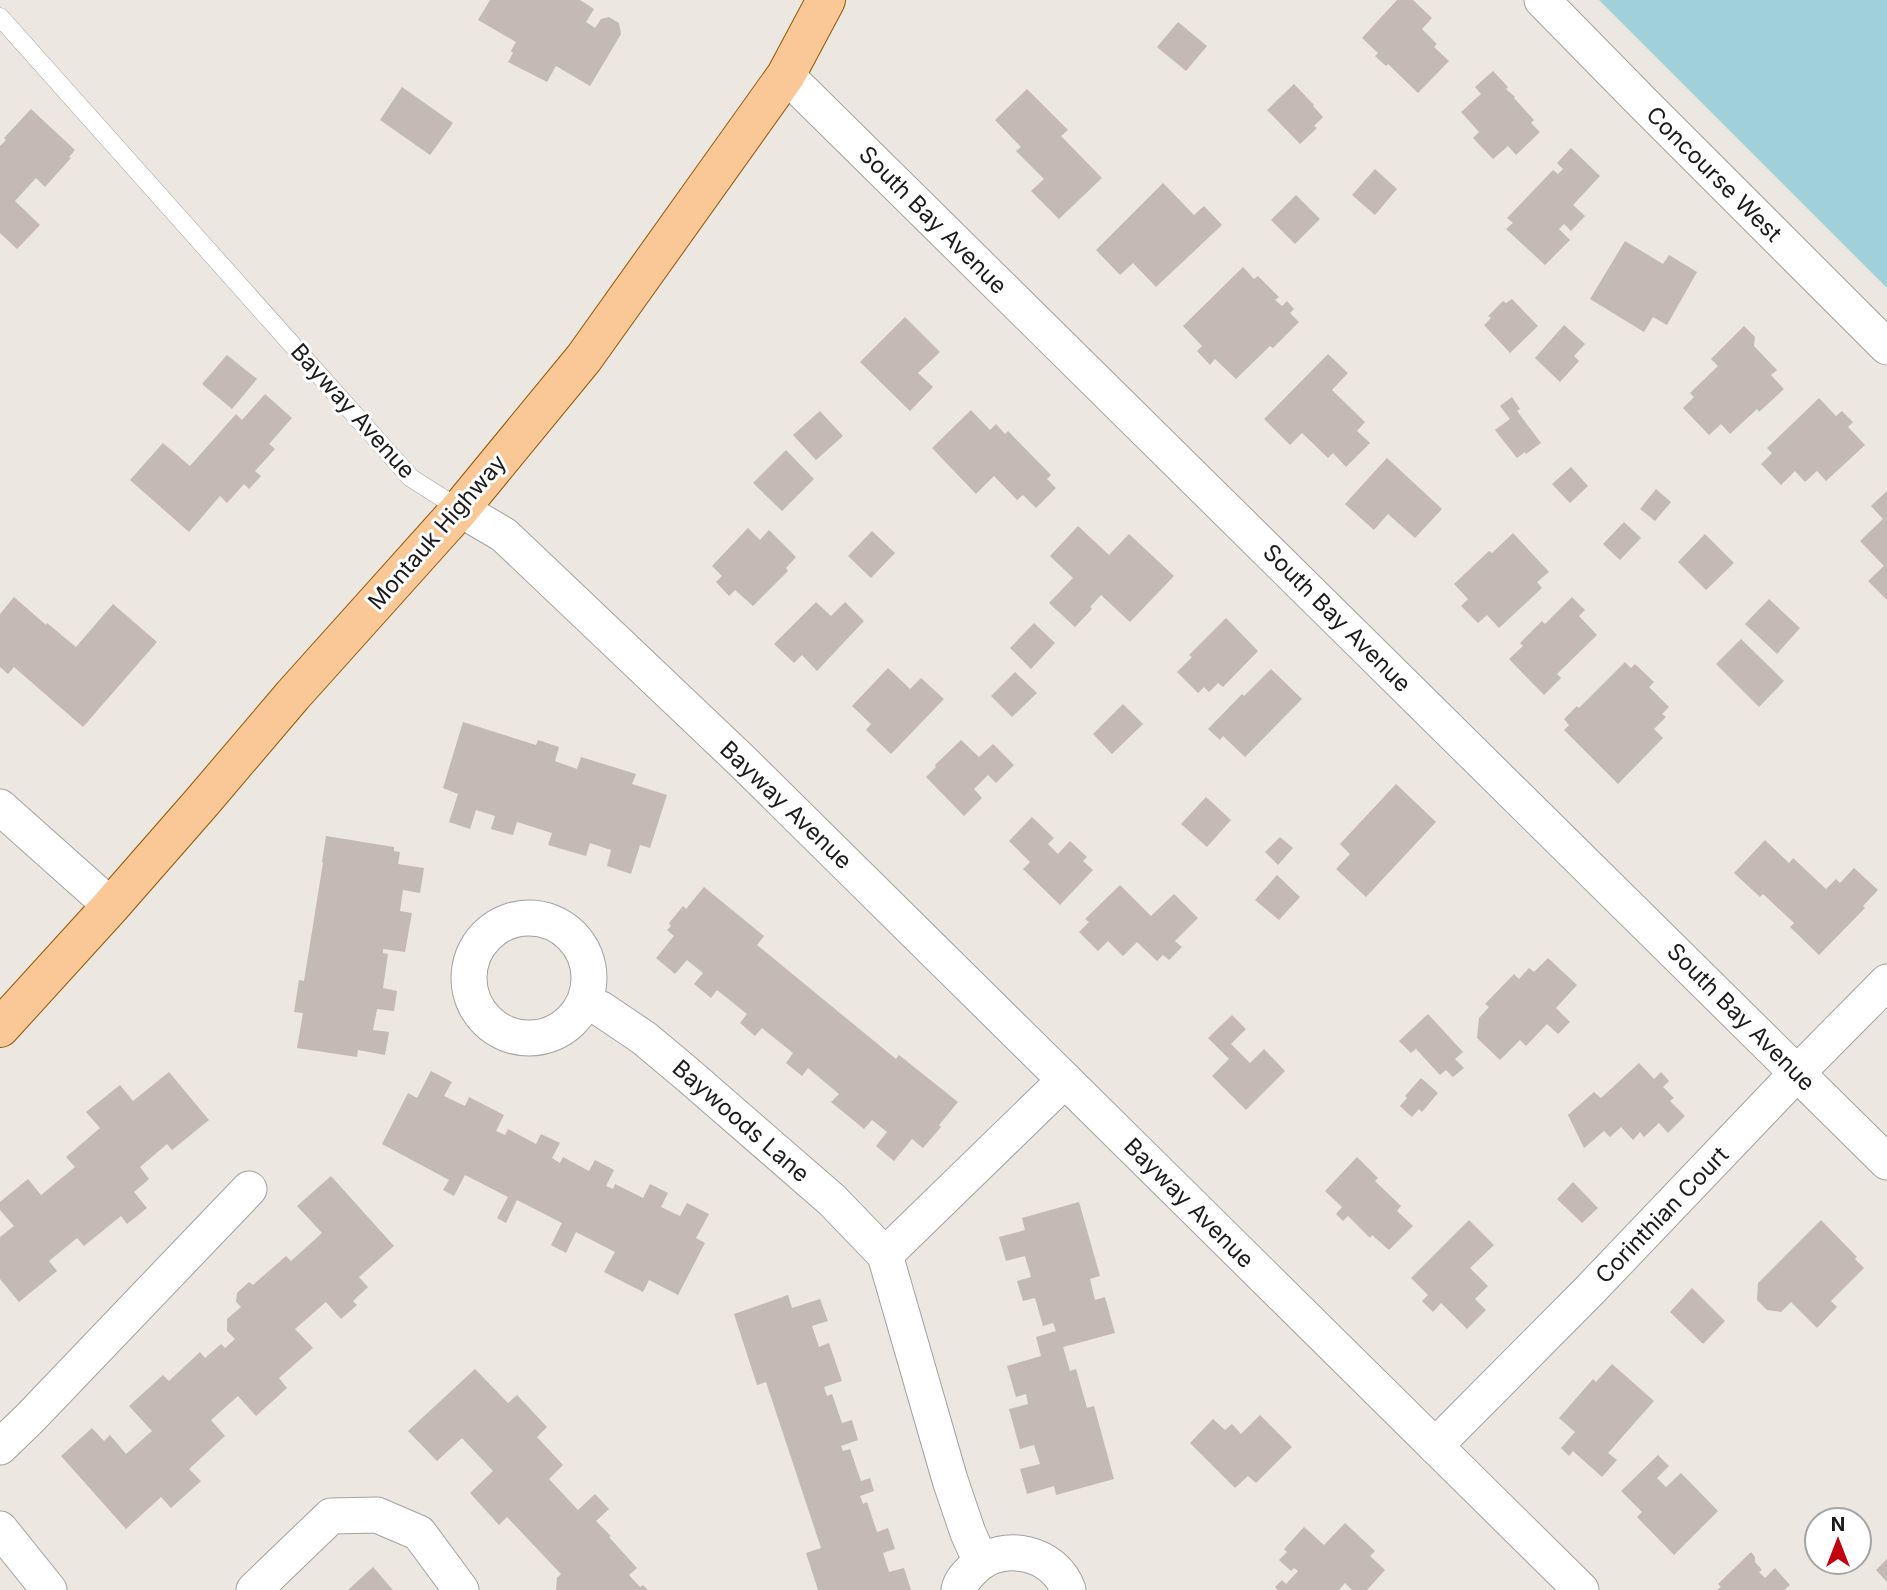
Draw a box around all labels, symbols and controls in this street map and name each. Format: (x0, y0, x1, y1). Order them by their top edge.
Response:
street label: Concourse West (1640, 100, 1788, 248)
street label: South Bay Avenue (853, 140, 1013, 300)
street label: Bayway Avenue (285, 338, 421, 484)
street label: Montauk Highway (362, 449, 512, 615)
street label: South Bay Avenue (1257, 538, 1417, 698)
street label: Bayway Avenue (714, 735, 858, 875)
street label: South Bay Avenue (1661, 937, 1821, 1097)
street label: Baywoods Lane (667, 1054, 815, 1188)
street label: Bayway Avenue (1118, 1132, 1260, 1274)
street label: Corinthian Court (1590, 1140, 1735, 1289)
north arrow (1803, 1506, 1873, 1576)
text: N (1831, 1513, 1845, 1536)

